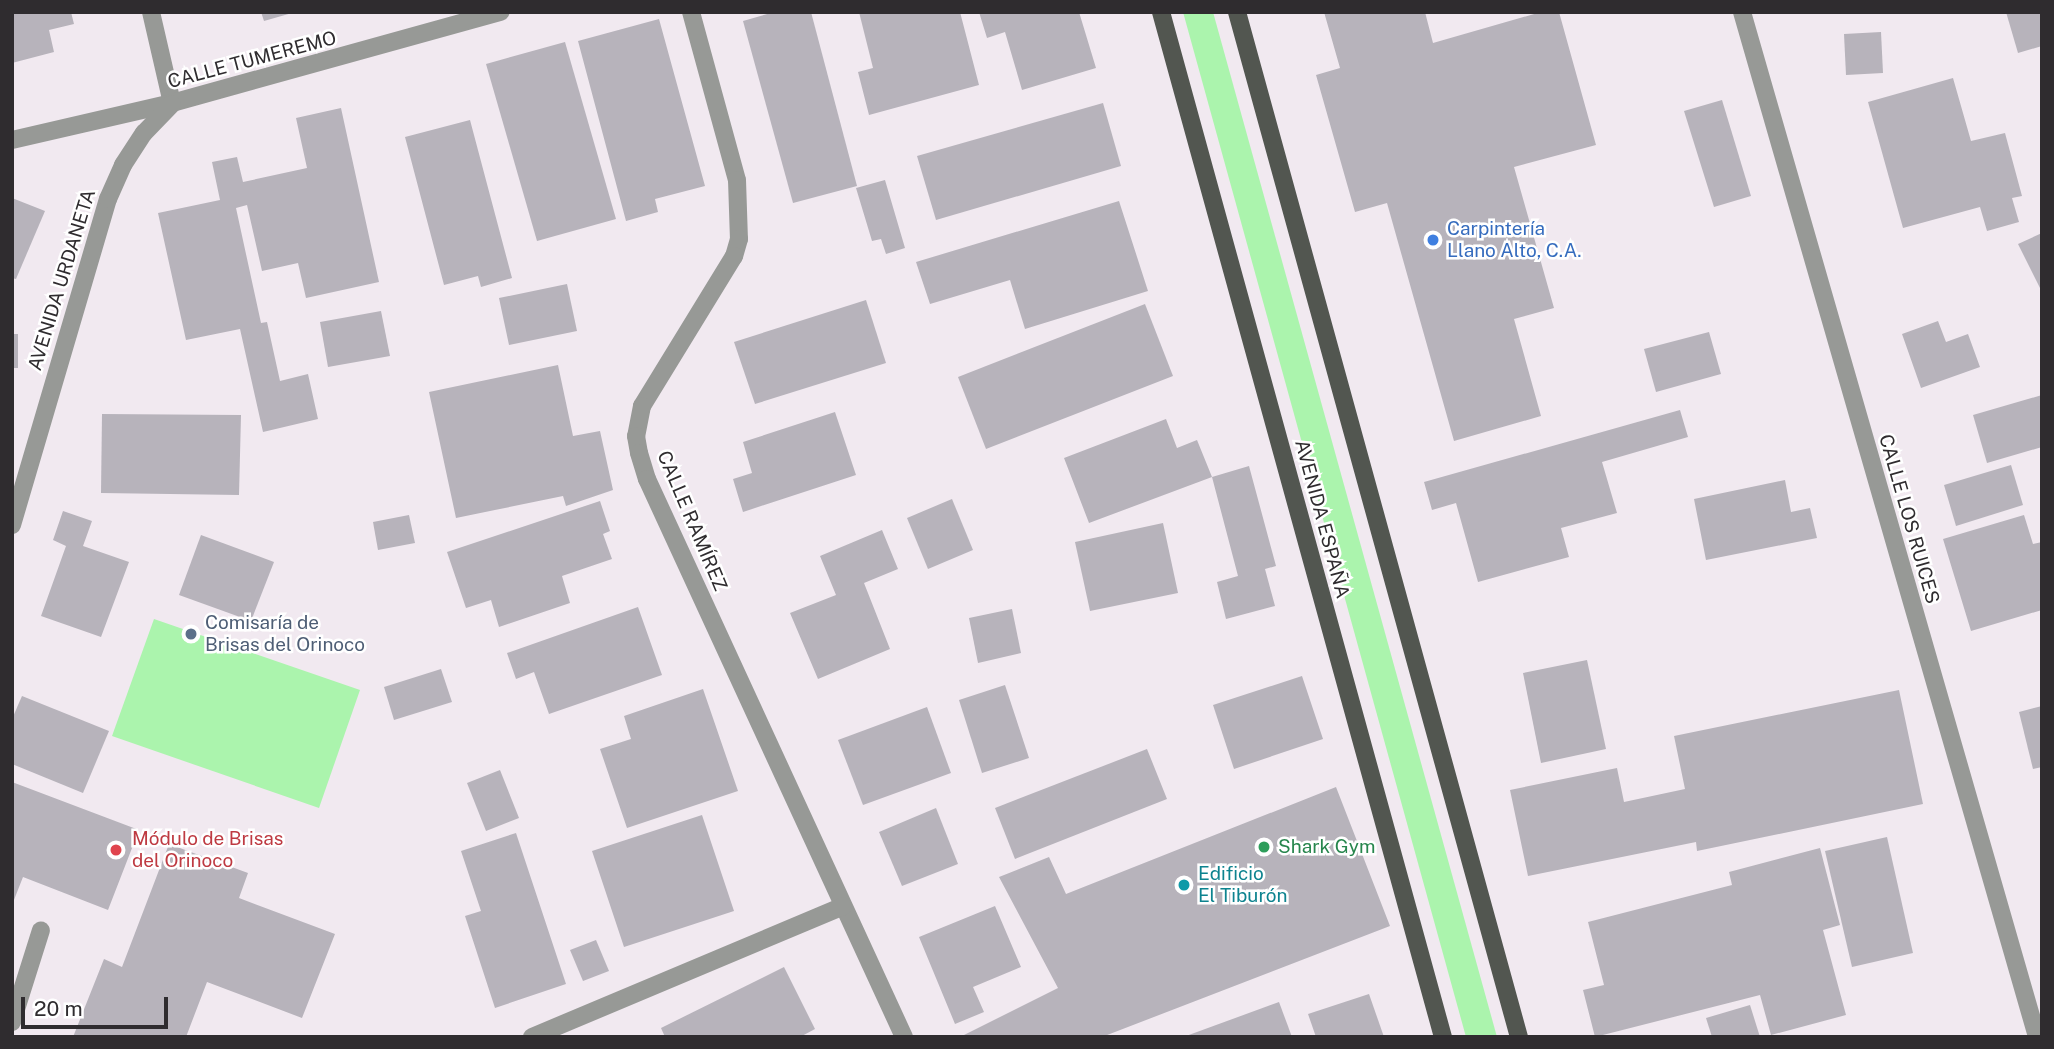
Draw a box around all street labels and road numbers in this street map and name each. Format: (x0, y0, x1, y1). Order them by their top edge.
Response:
street label: CALLE TUMEREMO (165, 27, 339, 93)
street label: AVENIDA URDANETA (24, 187, 100, 373)
street label: CALLE LOS RUICES (1874, 432, 1944, 606)
street label: AVENIDA ESPAÑA (1290, 437, 1354, 601)
street label: CALLE RAMÍREZ (652, 447, 732, 595)

